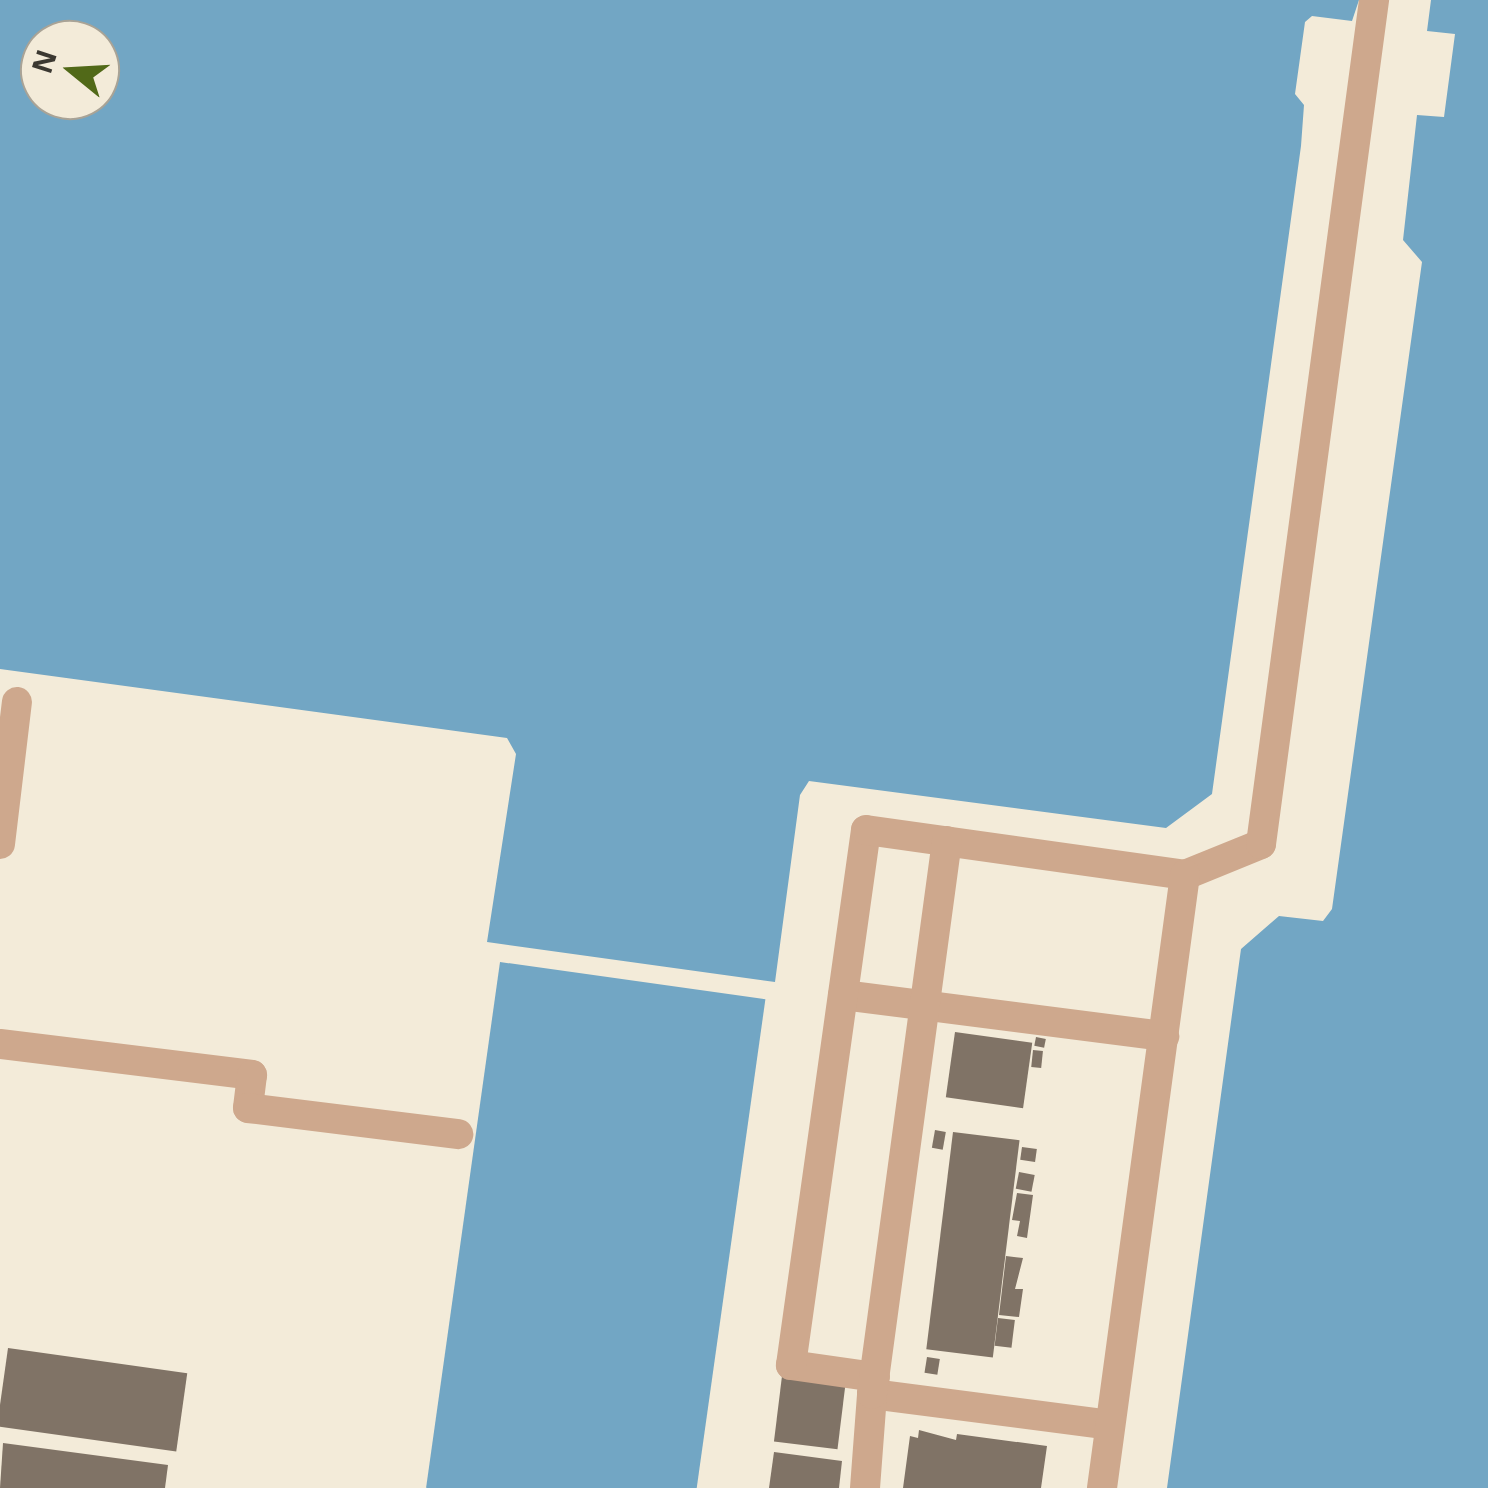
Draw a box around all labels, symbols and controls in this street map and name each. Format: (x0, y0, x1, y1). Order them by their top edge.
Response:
north arrow (20, 20, 120, 120)
text: N (22, 45, 65, 78)

